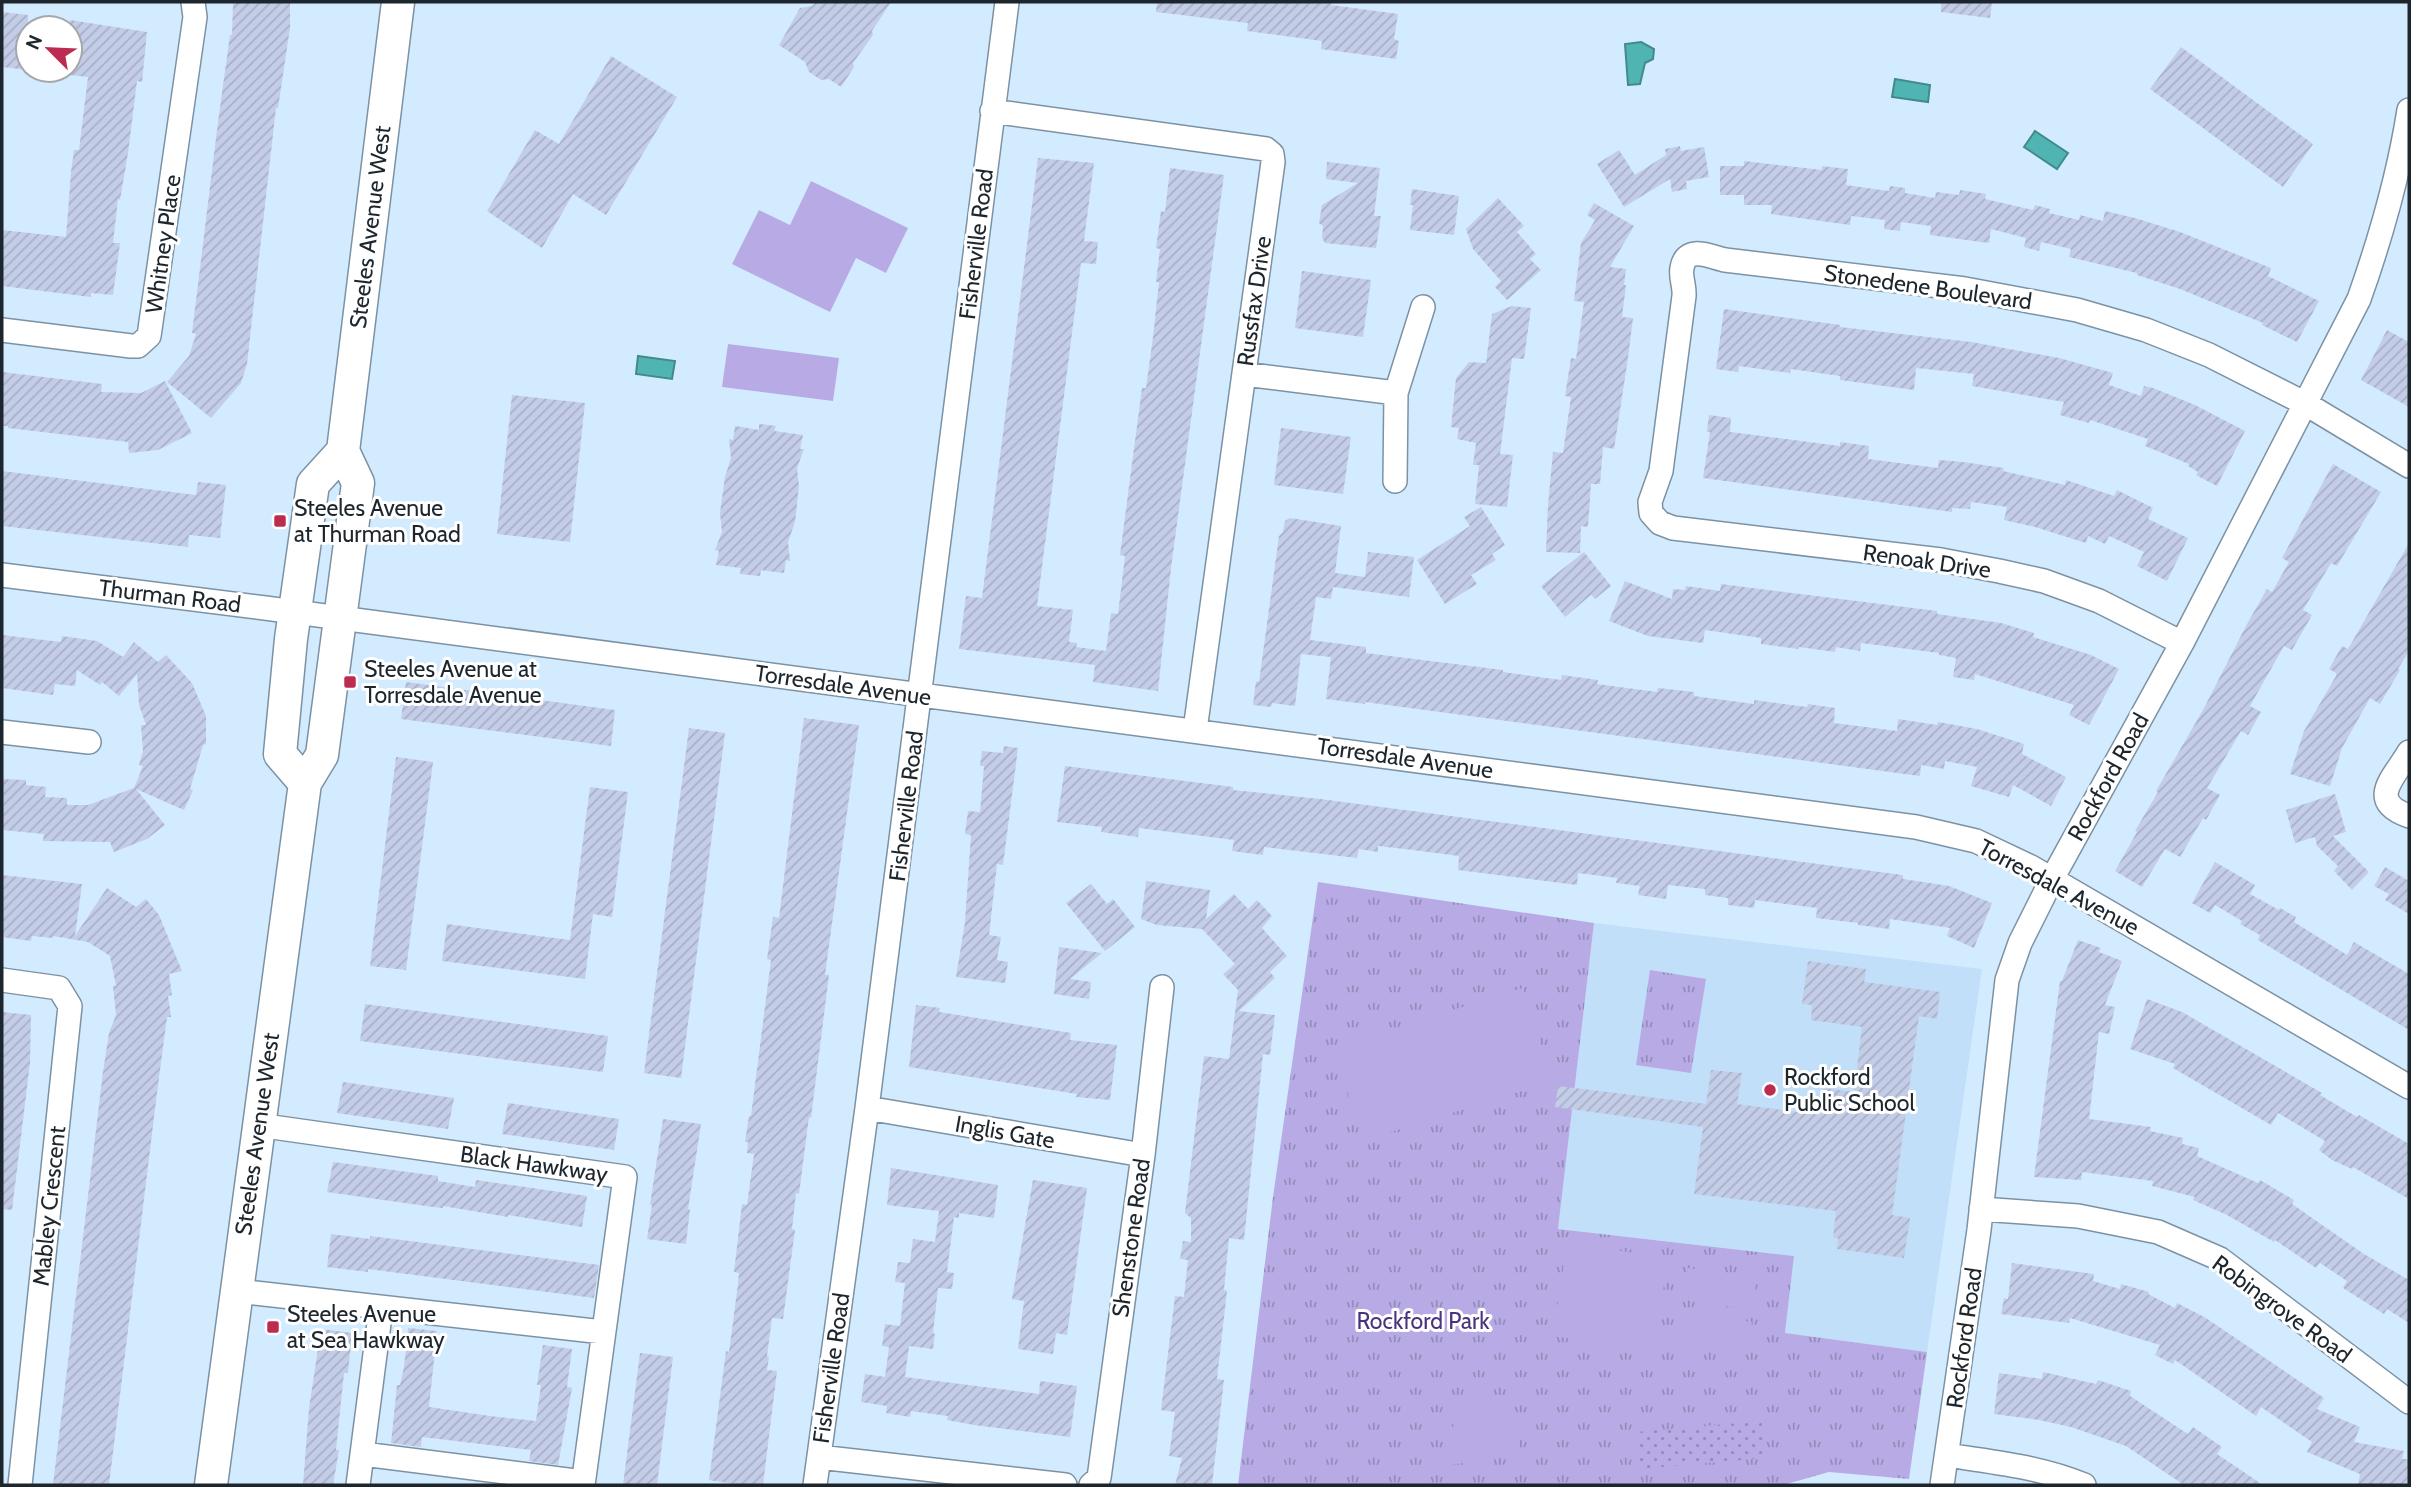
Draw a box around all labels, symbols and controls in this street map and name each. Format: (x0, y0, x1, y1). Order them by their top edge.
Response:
north arrow (14, 14, 84, 84)
text: N (21, 31, 47, 53)
street label: Steeles Avenue West (344, 124, 396, 330)
street label: Fisherville Road (953, 167, 999, 321)
street label: Whitney Place (139, 173, 187, 315)
street label: Russfax Drive (1231, 234, 1277, 368)
street label: Stonedene Boulevard (1822, 259, 2034, 315)
place label: Steeles Avenue at Thurman Road (294, 494, 461, 548)
marker: Steeles Avenue at Thurman Road (272, 513, 288, 529)
street label: Renoak Drive (1861, 538, 1993, 584)
street label: Thurman Road (97, 573, 243, 619)
place label: Steeles Avenue at Torresdale Avenue (364, 655, 542, 709)
street label: Torresdale Avenue (753, 659, 933, 711)
marker: Steeles Avenue at Torresdale Avenue (342, 674, 358, 690)
street label: Rockford Road (2061, 708, 2155, 846)
street label: Fisherville Road (883, 729, 929, 883)
street label: Torresdale Avenue (1315, 732, 1495, 784)
street label: Torresdale Avenue (1974, 833, 2144, 941)
street label: Steeles Avenue West (229, 1031, 285, 1237)
place label: Rockford Public School (1784, 1063, 1915, 1117)
marker: Rockford Public School (1762, 1082, 1778, 1098)
street label: Inglis Gate (953, 1109, 1057, 1155)
street label: Mabley Crescent (27, 1124, 71, 1287)
street label: Black Hawkway (459, 1140, 610, 1188)
street label: Shenstone Road (1106, 1157, 1156, 1319)
street label: Robingrove Road (2207, 1249, 2357, 1369)
street label: Rockford Road (1940, 1266, 1988, 1410)
street label: Fisherville Road (807, 1291, 855, 1445)
place label: Steeles Avenue at Sea Hawkway (287, 1300, 445, 1354)
park label: Rockford Park (1356, 1307, 1490, 1335)
marker: Steeles Avenue at Sea Hawkway (265, 1319, 281, 1335)

